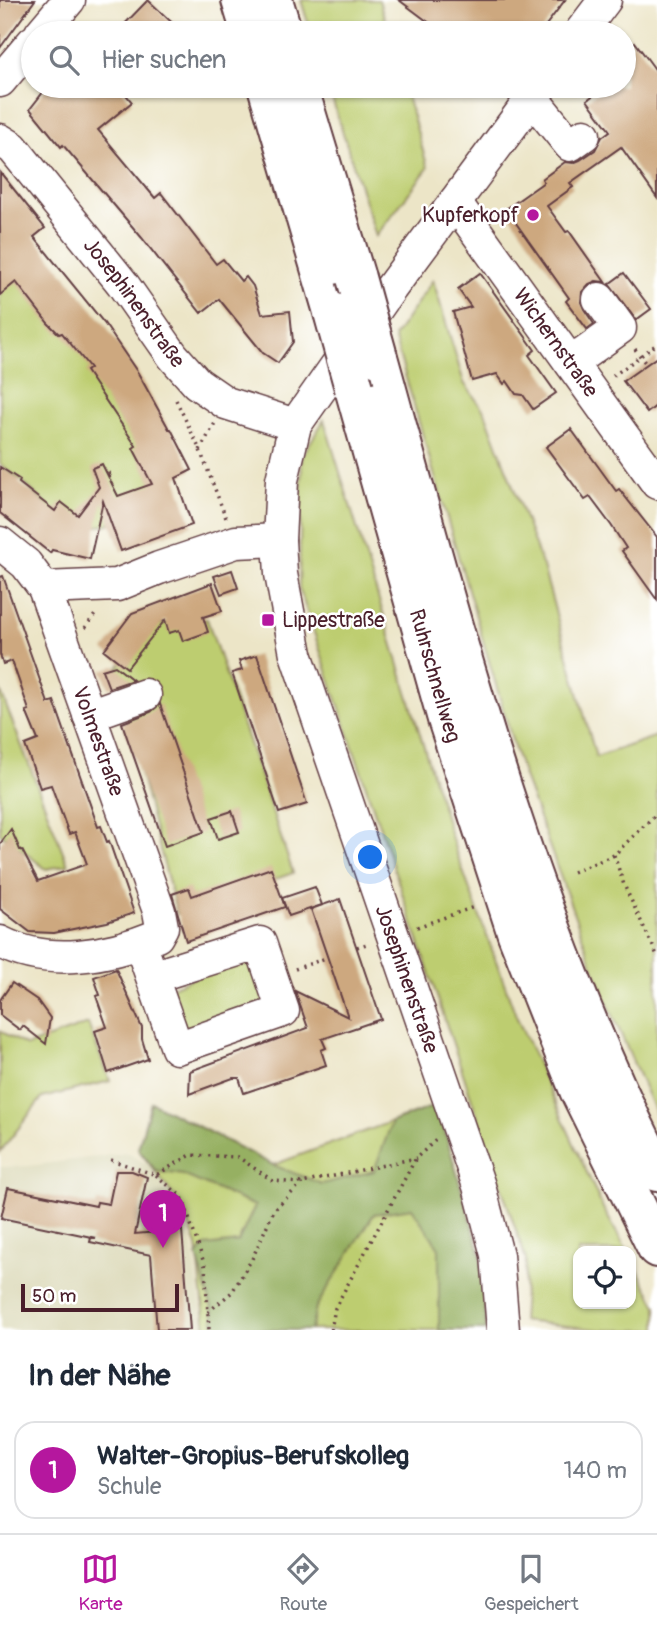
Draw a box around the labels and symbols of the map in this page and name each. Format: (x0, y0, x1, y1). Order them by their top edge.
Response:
place label: Kupferkopf (422, 202, 519, 229)
marker: Kupferkopf (525, 207, 541, 223)
street label: Josephinenstraße (77, 233, 191, 374)
street label: Wichernstraße (507, 283, 604, 403)
street label: Ruhrschnellweg (403, 606, 467, 746)
place label: Lippestraße (282, 607, 385, 634)
marker: Lippestraße (260, 612, 276, 628)
street label: Volmestraße (66, 683, 130, 801)
your location (353, 840, 387, 874)
street label: Josephinenstraße (369, 902, 445, 1057)
pin: 1 (140, 1190, 186, 1248)
scale bar (21, 1281, 178, 1313)

